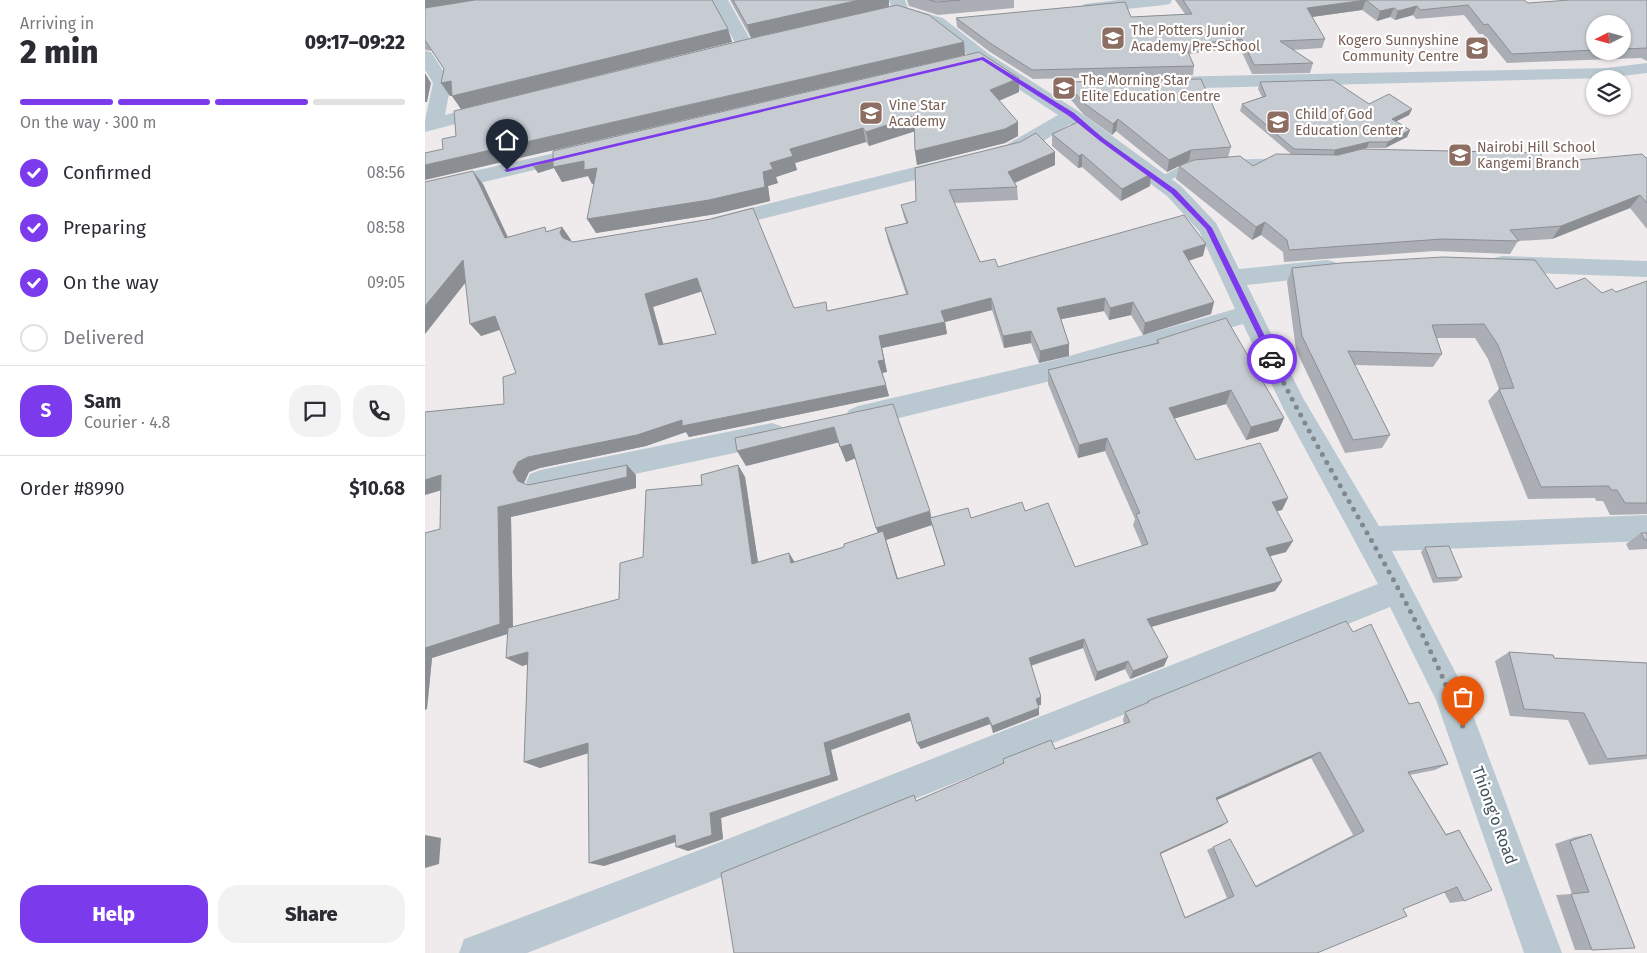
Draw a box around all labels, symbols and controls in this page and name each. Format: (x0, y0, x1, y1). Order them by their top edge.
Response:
text: Arriving in (20, 14, 94, 33)
north arrow (1586, 15, 1631, 60)
map controls (1586, 15, 1631, 115)
place label: The Potters Junior Academy Pre-School (1131, 22, 1260, 55)
school or university icon: The Potters Junior Academy Pre-School (1100, 25, 1126, 51)
text: 09:17–09:22 (305, 31, 405, 54)
place label: Kogero Sunnyshine Community Centre (1338, 32, 1459, 65)
text: 2 min (20, 33, 98, 71)
school or university icon: Kogero Sunnyshine Community Centre (1464, 35, 1490, 61)
button: layers (1586, 70, 1631, 115)
place label: The Morning Star Elite Education Centre (1081, 72, 1221, 105)
school or university icon: The Morning Star Elite Education Centre (1051, 75, 1077, 101)
place label: Vine Star Academy (889, 97, 946, 130)
school or university icon: Vine Star Academy (858, 100, 884, 126)
place label: Child of God Education Center (1295, 106, 1404, 139)
school or university icon: Child of God Education Center (1265, 109, 1291, 135)
text: On the way · 300 m (20, 113, 157, 132)
pin (486, 119, 528, 170)
icon: home (493, 126, 521, 154)
place label: Nairobi Hill School Kangemi Branch (1477, 139, 1596, 172)
school or university icon: Nairobi Hill School Kangemi Branch (1447, 142, 1473, 168)
icon: check (20, 159, 48, 187)
text: Confirmed (63, 161, 152, 184)
text: 08:56 (367, 163, 405, 182)
icon: check (20, 214, 48, 242)
text: Preparing (63, 216, 146, 239)
text: 08:58 (367, 218, 405, 237)
icon: check (20, 269, 48, 297)
text: On the way (63, 271, 159, 294)
text: 09:05 (367, 273, 405, 292)
text: Delivered (63, 326, 145, 349)
courier (1247, 334, 1297, 384)
icon: car (1258, 345, 1286, 373)
button: chat (289, 385, 341, 437)
button: phone (353, 385, 405, 437)
text: Sam (84, 390, 121, 413)
text: S (41, 399, 51, 422)
text: Courier · 4.8 (84, 413, 170, 432)
text: Order #8990 (20, 477, 125, 500)
text: $10.68 (349, 477, 405, 500)
pin (1442, 676, 1484, 727)
icon: bag (1449, 683, 1477, 711)
street label: Thiong'o Road (1468, 764, 1521, 867)
button: Help (20, 885, 208, 943)
button: Share (218, 885, 405, 943)

